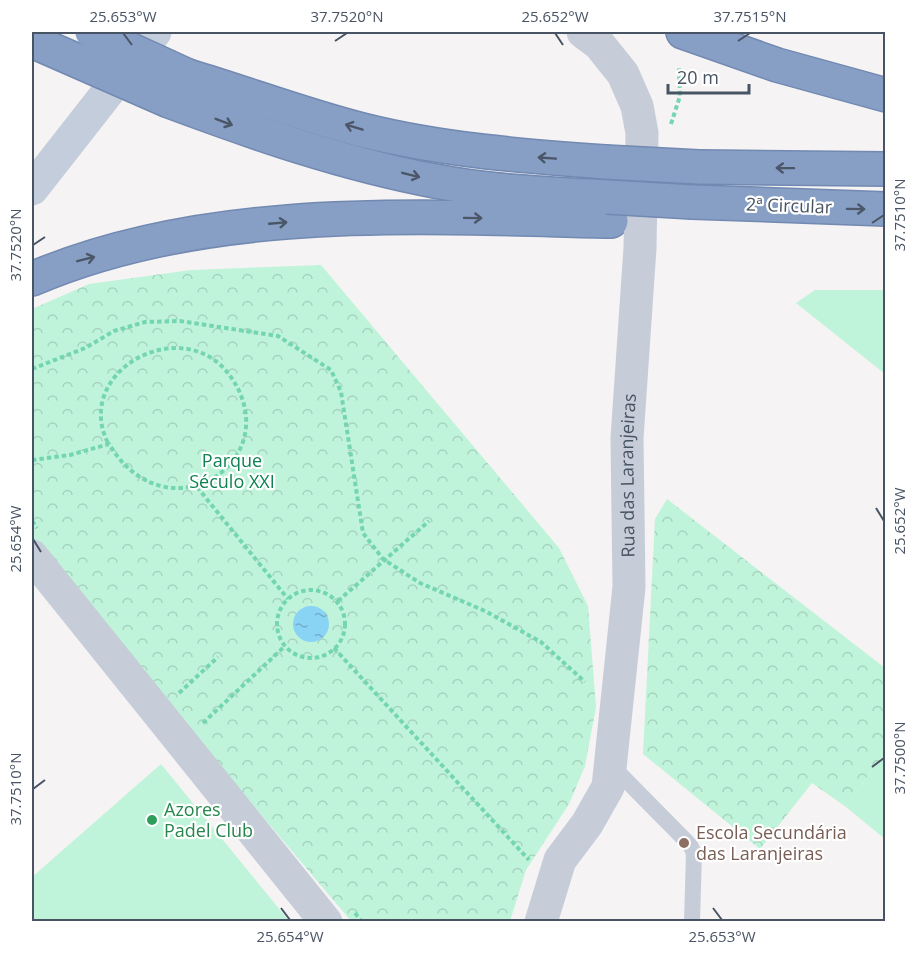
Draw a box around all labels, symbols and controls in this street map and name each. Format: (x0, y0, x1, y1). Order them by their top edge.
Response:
text: 25.653°W (89, 6, 157, 26)
text: 37.7520°N (310, 6, 384, 26)
text: 25.652°W (521, 6, 589, 26)
text: 37.7515°N (713, 6, 787, 26)
scale bar (668, 57, 749, 95)
text: 20 m (677, 65, 719, 89)
one-way arrow (214, 117, 233, 128)
one-way arrow (345, 121, 364, 132)
one-way arrow (537, 152, 557, 163)
one-way arrow (776, 162, 796, 174)
one-way arrow (401, 170, 420, 182)
text: 37.7510°N (889, 178, 909, 252)
street label: 2ª Circular (746, 192, 833, 219)
one-way arrow (845, 203, 865, 215)
text: 37.7520°N (5, 208, 25, 282)
one-way arrow (462, 212, 482, 224)
one-way arrow (267, 217, 287, 228)
one-way arrow (76, 252, 95, 264)
street label: Rua das Laranjeiras (614, 393, 641, 558)
park label: Parque Século XXI (189, 448, 275, 493)
text: 25.652°W (889, 487, 909, 555)
text: 25.654°W (5, 505, 25, 573)
text: 37.7500°N (889, 721, 909, 795)
text: 37.7510°N (5, 752, 25, 826)
place label: Azores Padel Club (164, 797, 253, 842)
marker: Azores Padel Club (145, 813, 159, 827)
place label: Escola Secundária das Laranjeiras (696, 820, 847, 865)
marker: Escola Secundária das Laranjeiras (677, 836, 691, 850)
text: 25.654°W (256, 926, 324, 946)
text: 25.653°W (688, 926, 756, 946)

